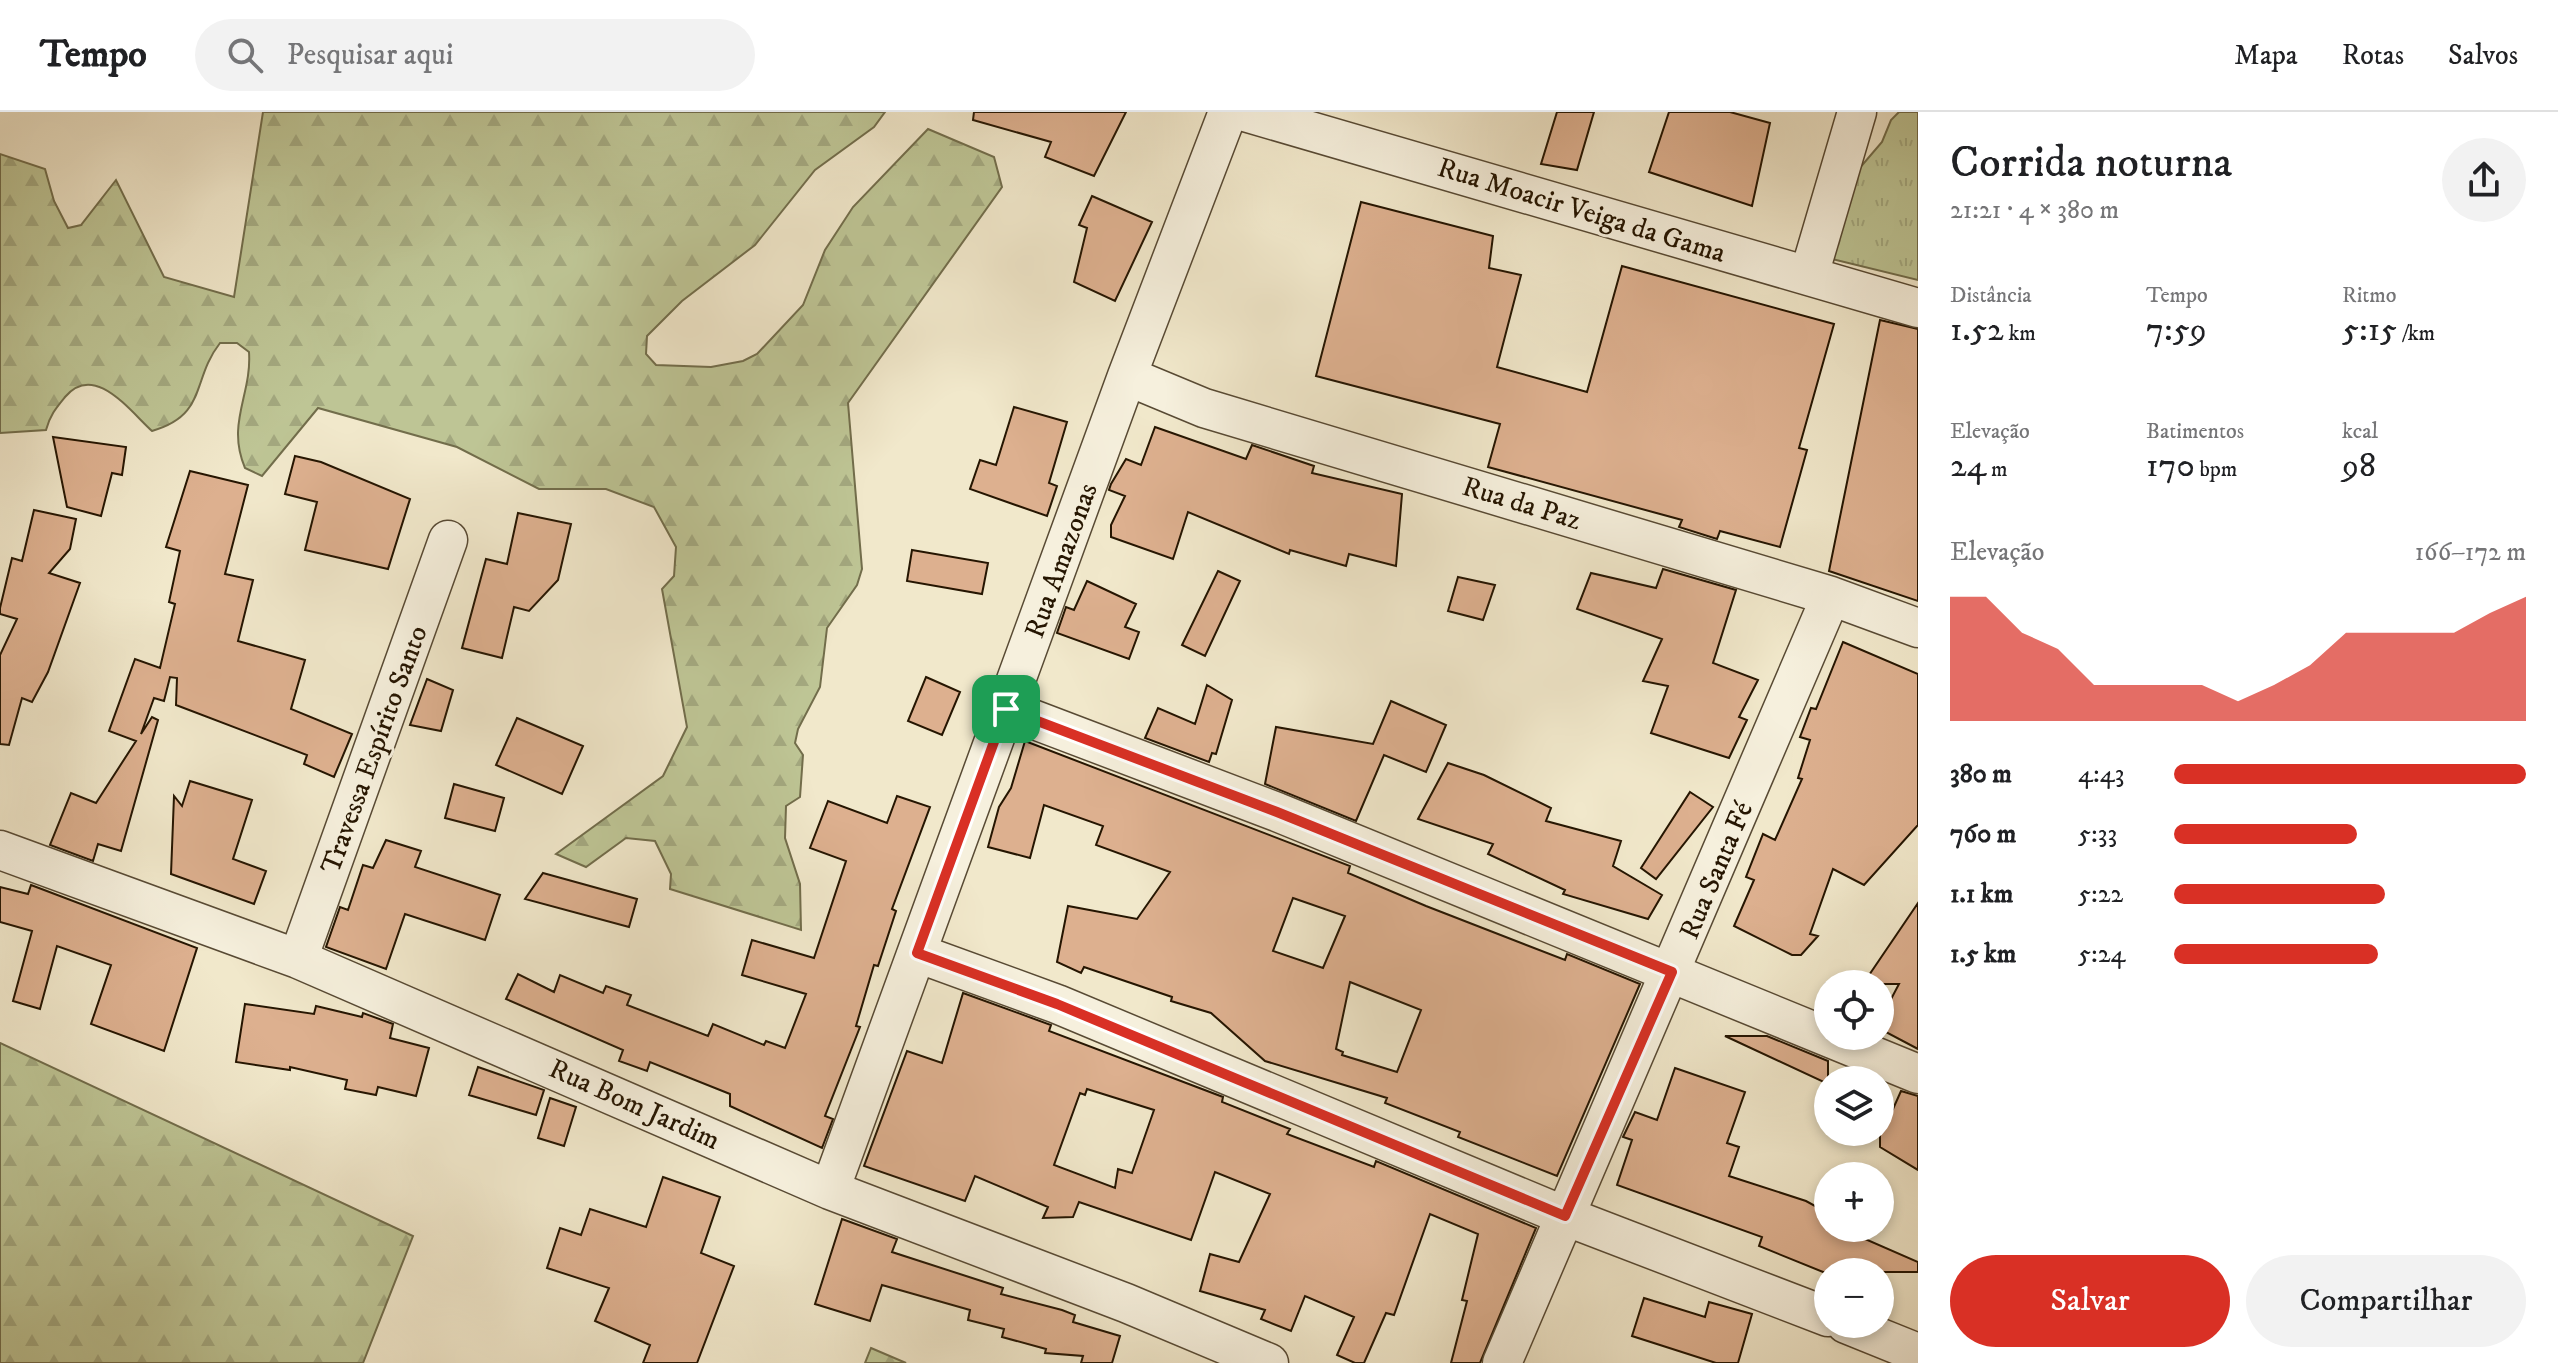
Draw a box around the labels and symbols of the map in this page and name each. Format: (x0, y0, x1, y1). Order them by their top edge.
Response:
street label: Rua Moacir Veiga da Gama (1433, 150, 1730, 271)
street label: Rua da Paz (1458, 469, 1585, 538)
street label: Rua Amazonas (1017, 478, 1106, 643)
street label: Travessa Espírito Santo (313, 621, 436, 878)
pin (972, 675, 1040, 743)
street label: Rua Santa Fé (1672, 796, 1761, 945)
street label: Rua Bom Jardim (543, 1051, 725, 1158)

